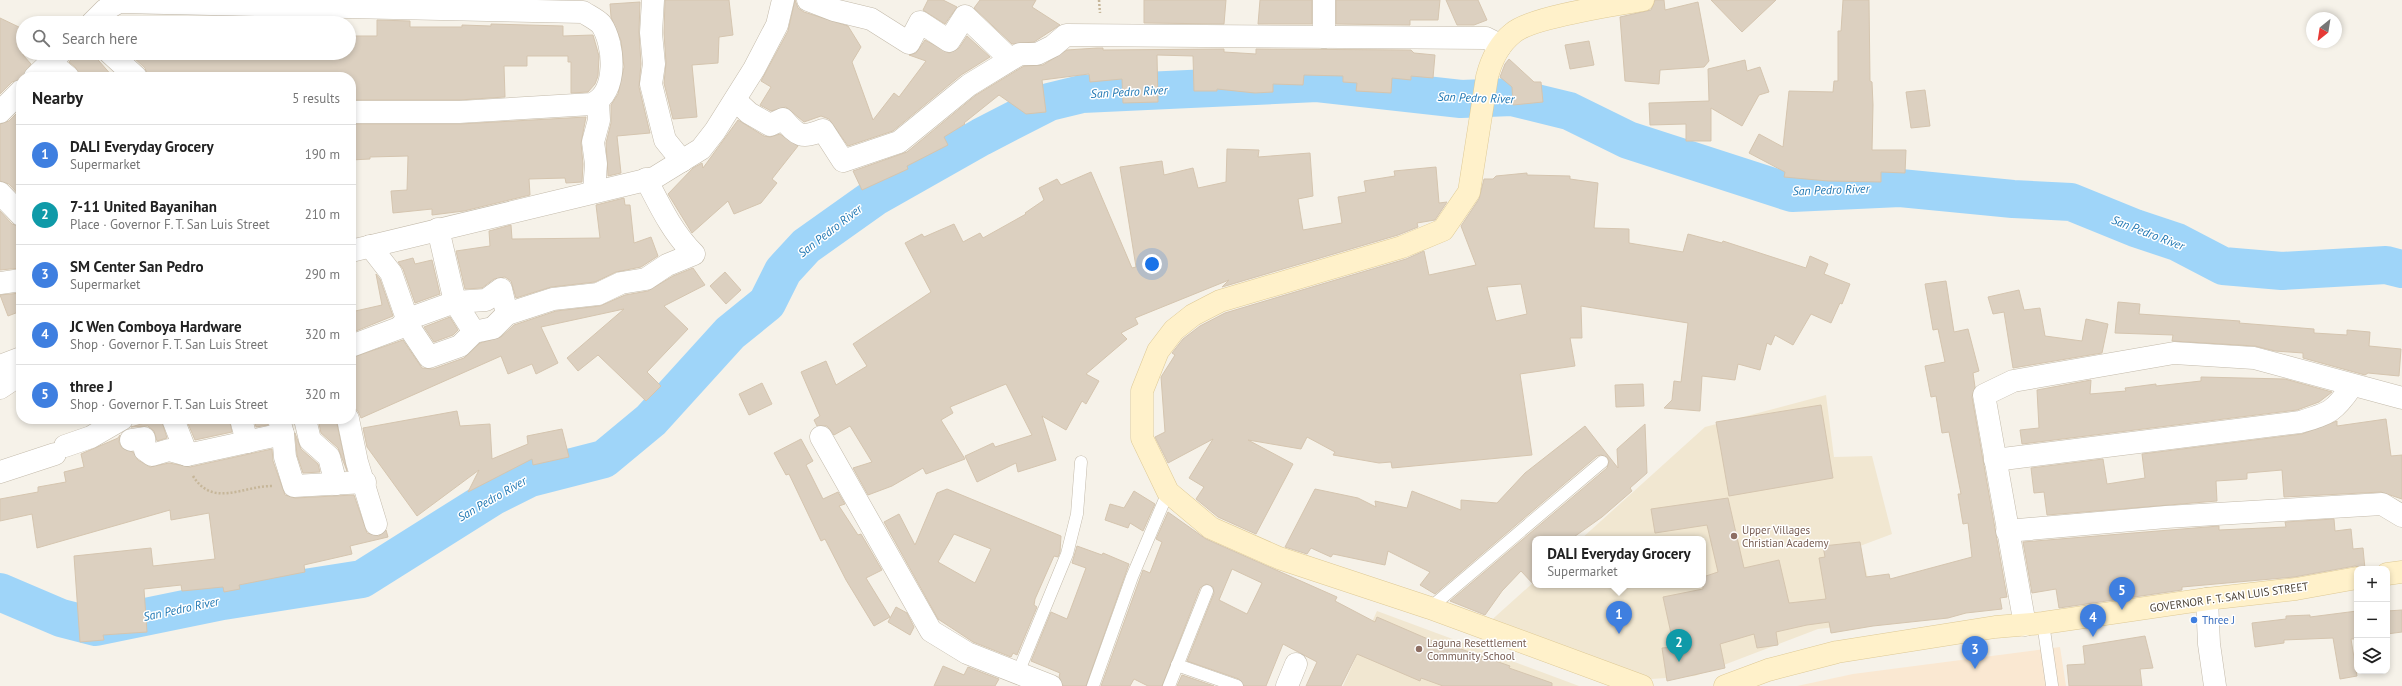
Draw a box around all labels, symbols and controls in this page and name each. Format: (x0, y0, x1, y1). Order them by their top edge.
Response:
north arrow (2306, 12, 2342, 48)
search box (16, 16, 356, 60)
icon: search (30, 27, 52, 49)
text: Search here (62, 29, 138, 48)
water label: San Pedro River (1090, 82, 1169, 101)
text: Nearby (32, 87, 83, 109)
water label: San Pedro River (1437, 89, 1516, 106)
text: 5 results (292, 90, 340, 107)
text: DALI Everyday Grocery (70, 137, 214, 156)
text: 1 (41, 146, 49, 163)
text: 190 m (305, 146, 340, 163)
text: Supermarket (70, 156, 140, 173)
water label: San Pedro River (1792, 181, 1871, 198)
text: 7-11 United Bayanihan (70, 197, 217, 216)
water label: San Pedro River (795, 200, 865, 260)
text: 2 (41, 206, 49, 223)
text: 210 m (305, 206, 340, 223)
water label: San Pedro River (2110, 212, 2188, 254)
text: Place · Governor F. T. San Luis Street (70, 216, 270, 233)
your location (1142, 254, 1162, 274)
text: SM Center San Pedro (70, 257, 203, 276)
text: 3 (41, 266, 49, 283)
text: 290 m (305, 266, 340, 283)
text: Supermarket (70, 276, 140, 293)
text: JC Wen Comboya Hardware (70, 317, 242, 336)
text: 4 (41, 326, 49, 343)
text: 320 m (305, 326, 340, 343)
text: Shop · Governor F. T. San Luis Street (70, 336, 268, 353)
text: three J (70, 377, 113, 396)
text: 5 (41, 386, 49, 403)
text: 320 m (305, 386, 340, 403)
text: Shop · Governor F. T. San Luis Street (70, 396, 268, 413)
water label: San Pedro River (455, 472, 530, 524)
place label: Upper Villages Christian Academy (1742, 523, 1829, 550)
marker: Upper Villages Christian Academy (1729, 531, 1739, 541)
popup (1532, 536, 1706, 588)
text: DALI Everyday Grocery (1547, 544, 1691, 563)
text: Supermarket (1547, 563, 1618, 580)
map controls (2354, 566, 2390, 674)
button: + (2354, 566, 2390, 602)
pin: 5 (2109, 577, 2135, 610)
street label: GOVERNOR F. T. SAN LUIS STREET (2149, 579, 2309, 615)
water label: San Pedro River (142, 593, 221, 624)
pin: 1 (1606, 601, 1632, 634)
button: − (2354, 602, 2390, 638)
pin: 4 (2080, 604, 2106, 637)
place label: Three J (2202, 613, 2235, 627)
marker: Three J (2189, 615, 2199, 625)
pin: 2 (1666, 629, 1692, 662)
place label: Laguna Resettlement Community School (1427, 636, 1527, 663)
pin: 3 (1962, 636, 1988, 669)
button: layers (2354, 638, 2390, 674)
marker: Laguna Resettlement Community School (1414, 644, 1424, 654)

